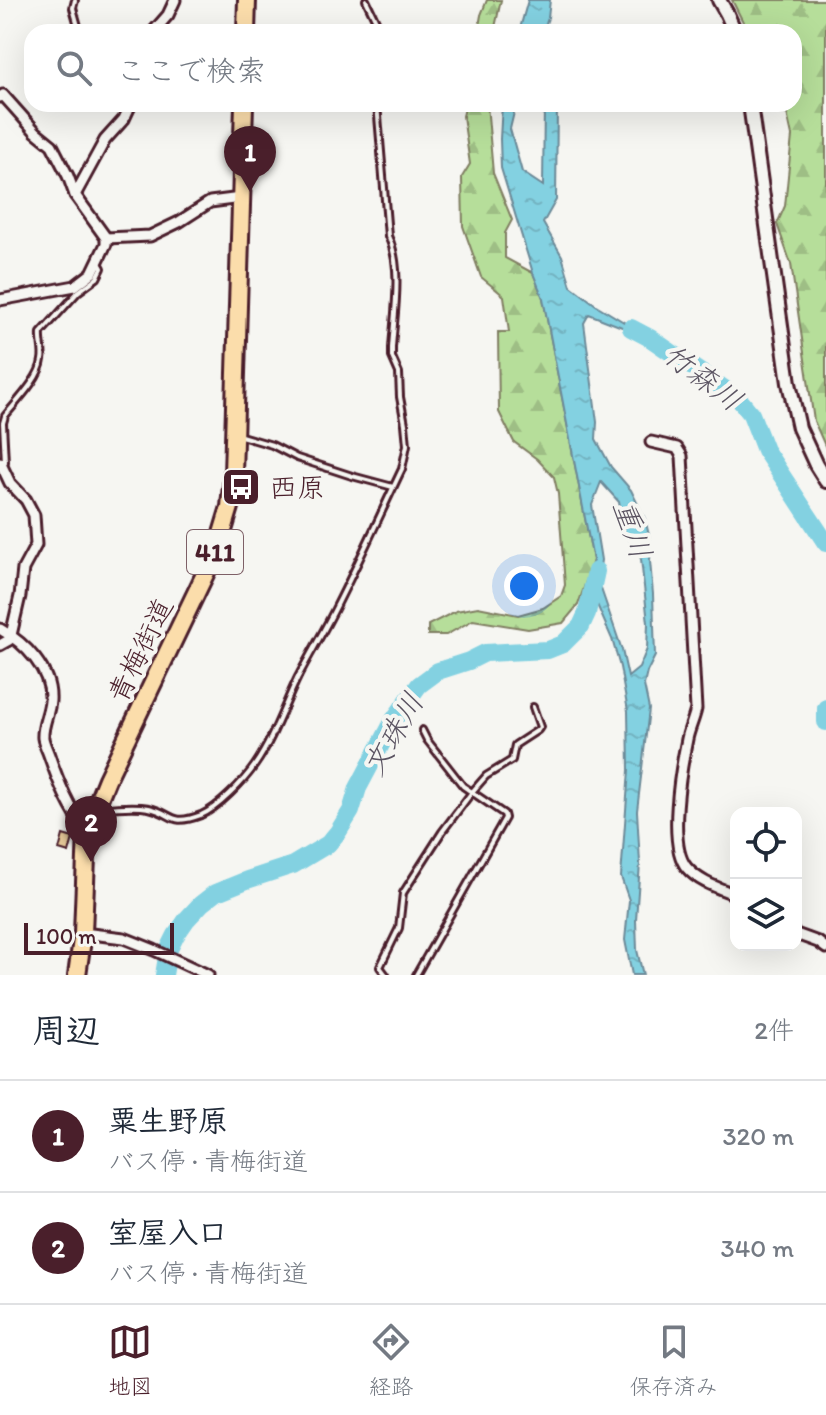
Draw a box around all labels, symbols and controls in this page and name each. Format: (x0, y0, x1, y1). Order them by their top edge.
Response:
search box (24, 24, 802, 112)
icon: search (52, 46, 96, 90)
text: ここで検索 (116, 52, 266, 89)
pin: 1 (224, 126, 276, 192)
water label: 竹森川 (656, 335, 750, 419)
bus stop icon: 西原 (220, 466, 262, 508)
place label: 西原 (269, 470, 325, 504)
water label: 重川 (606, 495, 660, 563)
road number: 411 (187, 530, 243, 574)
your location (504, 566, 544, 606)
street label: 青梅街道 (100, 592, 180, 708)
water label: 文珠川 (354, 686, 432, 782)
pin: 2 (65, 796, 117, 862)
map controls (730, 807, 802, 951)
button: locate (730, 807, 802, 879)
button: layers (730, 879, 802, 951)
scale bar (24, 919, 174, 955)
text: 100 m (36, 923, 97, 950)
text: 周辺 (32, 1010, 100, 1051)
text: 2件 (754, 1014, 794, 1046)
text: 粟生野原 (108, 1102, 228, 1139)
text: 1 (52, 1120, 64, 1152)
text: 320 m (722, 1120, 794, 1152)
text: バス停 · 青梅街道 (108, 1145, 308, 1177)
text: 室屋入口 (108, 1214, 228, 1251)
text: 2 (51, 1232, 65, 1264)
text: 340 m (720, 1232, 794, 1264)
text: バス停 · 青梅街道 (108, 1257, 308, 1289)
tab: 地図 (108, 1320, 152, 1400)
tab: 経路 (369, 1320, 413, 1400)
tab: 保存済み (630, 1320, 718, 1400)

